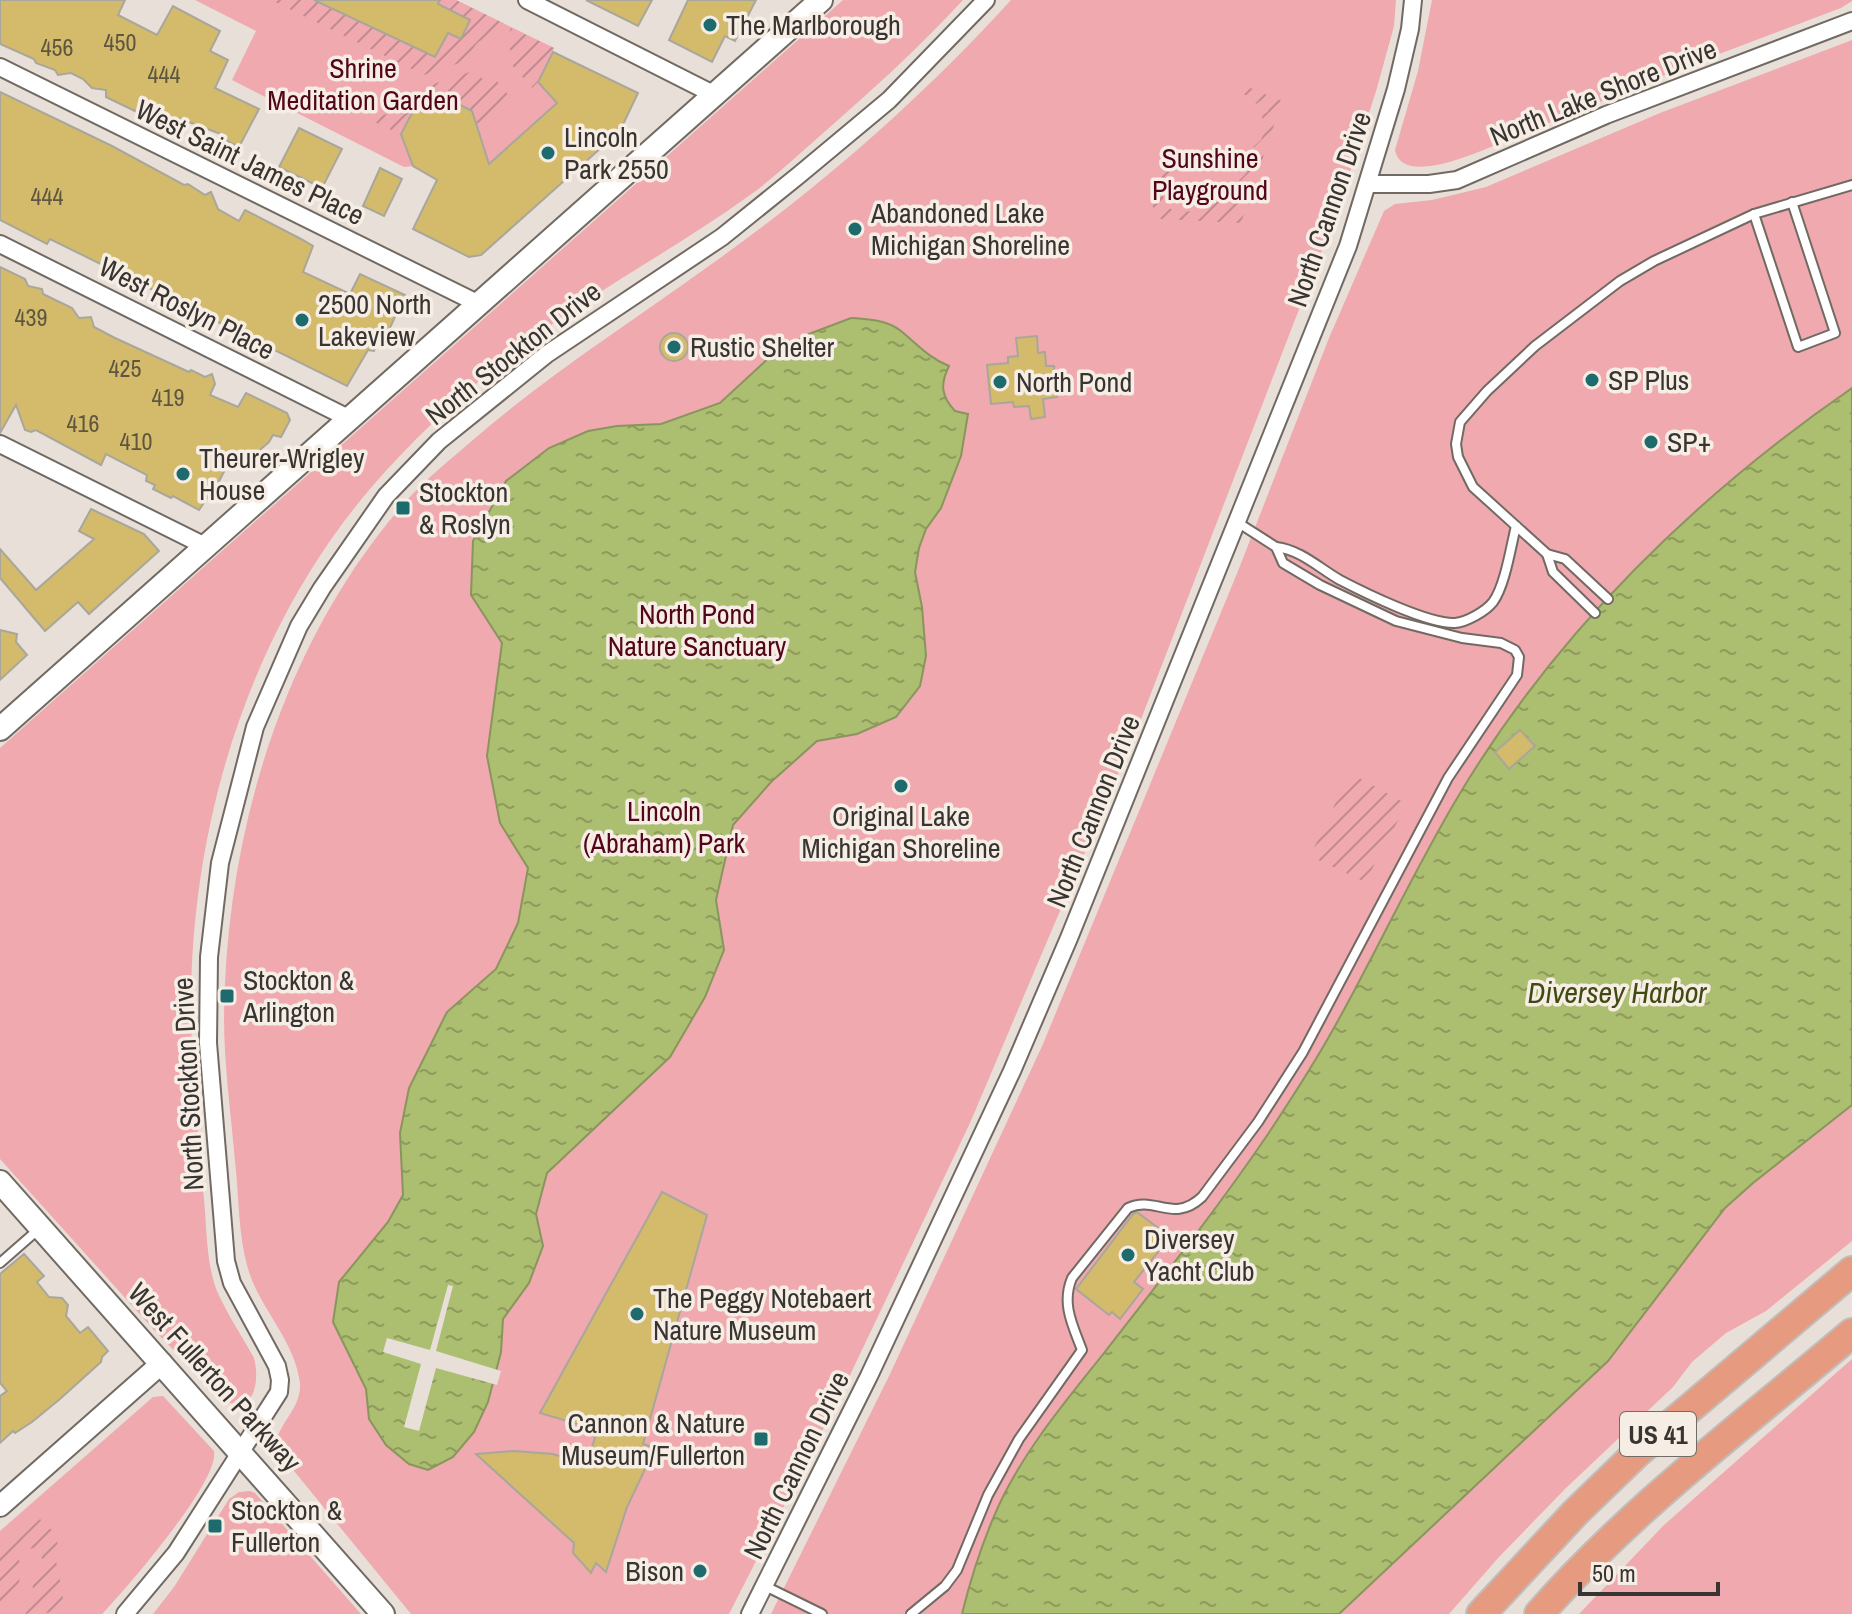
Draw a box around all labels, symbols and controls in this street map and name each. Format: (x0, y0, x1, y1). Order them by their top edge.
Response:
place label: The Marlborough (726, 6, 901, 44)
marker: The Marlborough (701, 16, 719, 34)
house number: 450 (104, 26, 136, 58)
street label: North Lake Shore Drive (1484, 29, 1722, 155)
house number: 456 (41, 31, 73, 63)
park label: Shrine Meditation Garden (267, 49, 459, 119)
house number: 444 (148, 58, 180, 90)
street label: West Saint James Place (129, 90, 371, 234)
street label: North Cannon Drive (1278, 106, 1380, 312)
place label: Lincoln Park 2550 (564, 118, 669, 188)
park label: Sunshine Playground (1152, 139, 1268, 209)
marker: Lincoln Park 2550 (539, 144, 557, 162)
house number: 444 (31, 180, 63, 212)
place label: Abandoned Lake Michigan Shoreline (870, 194, 1070, 264)
marker: Abandoned Lake Michigan Shoreline (846, 220, 864, 238)
street label: West Roslyn Place (93, 247, 281, 369)
street label: North Stockton Drive (417, 272, 609, 434)
place label: 2500 North Lakeview (318, 285, 432, 355)
house number: 439 (15, 301, 47, 333)
marker: 2500 North Lakeview (293, 311, 311, 329)
place label: Rustic Shelter (690, 328, 835, 366)
marker: Rustic Shelter (665, 338, 683, 356)
house number: 425 (109, 352, 141, 384)
place label: SP Plus (1608, 361, 1689, 399)
place label: North Pond (1016, 363, 1132, 401)
marker: SP Plus (1583, 371, 1601, 389)
marker: North Pond (991, 373, 1009, 391)
house number: 419 (152, 381, 184, 413)
house number: 416 (67, 407, 99, 439)
place label: SP+ (1667, 423, 1711, 461)
house number: 410 (120, 425, 152, 457)
marker: SP+ (1642, 433, 1660, 451)
place label: Theurer-Wrigley House (199, 439, 365, 509)
marker: Theurer-Wrigley House (174, 465, 192, 483)
place label: Stockton & Roslyn (419, 473, 511, 543)
marker: Stockton & Roslyn (394, 499, 412, 517)
park label: North Pond Nature Sanctuary (608, 595, 787, 665)
street label: North Cannon Drive (1037, 709, 1149, 913)
marker: Original Lake Michigan Shoreline (892, 777, 910, 795)
park label: Lincoln (Abraham) Park (583, 792, 746, 862)
place label: Original Lake Michigan Shoreline (801, 797, 1001, 867)
place label: Stockton & Arlington (242, 961, 355, 1031)
water label: Diversey Harbor (1527, 972, 1707, 1012)
street label: North Stockton Drive (163, 977, 213, 1191)
marker: Stockton & Arlington (218, 987, 236, 1005)
place label: Diversey Yacht Club (1144, 1220, 1255, 1290)
marker: Diversey Yacht Club (1119, 1246, 1137, 1264)
street label: West Fullerton Parkway (120, 1274, 310, 1480)
place label: The Peggy Notebaert Nature Museum (653, 1279, 871, 1349)
marker: The Peggy Notebaert Nature Museum (628, 1305, 646, 1323)
street label: North Cannon Drive (734, 1365, 858, 1565)
place label: Cannon & Nature Museum/Fullerton (561, 1404, 745, 1474)
road number: US 41 (1620, 1412, 1696, 1456)
marker: Cannon & Nature Museum/Fullerton (752, 1430, 770, 1448)
place label: Stockton & Fullerton (231, 1491, 343, 1561)
marker: Stockton & Fullerton (206, 1517, 224, 1535)
scale bar (1580, 1546, 1718, 1596)
place label: Bison (625, 1552, 684, 1590)
text: 50 m (1592, 1557, 1636, 1589)
marker: Bison (691, 1562, 709, 1580)

